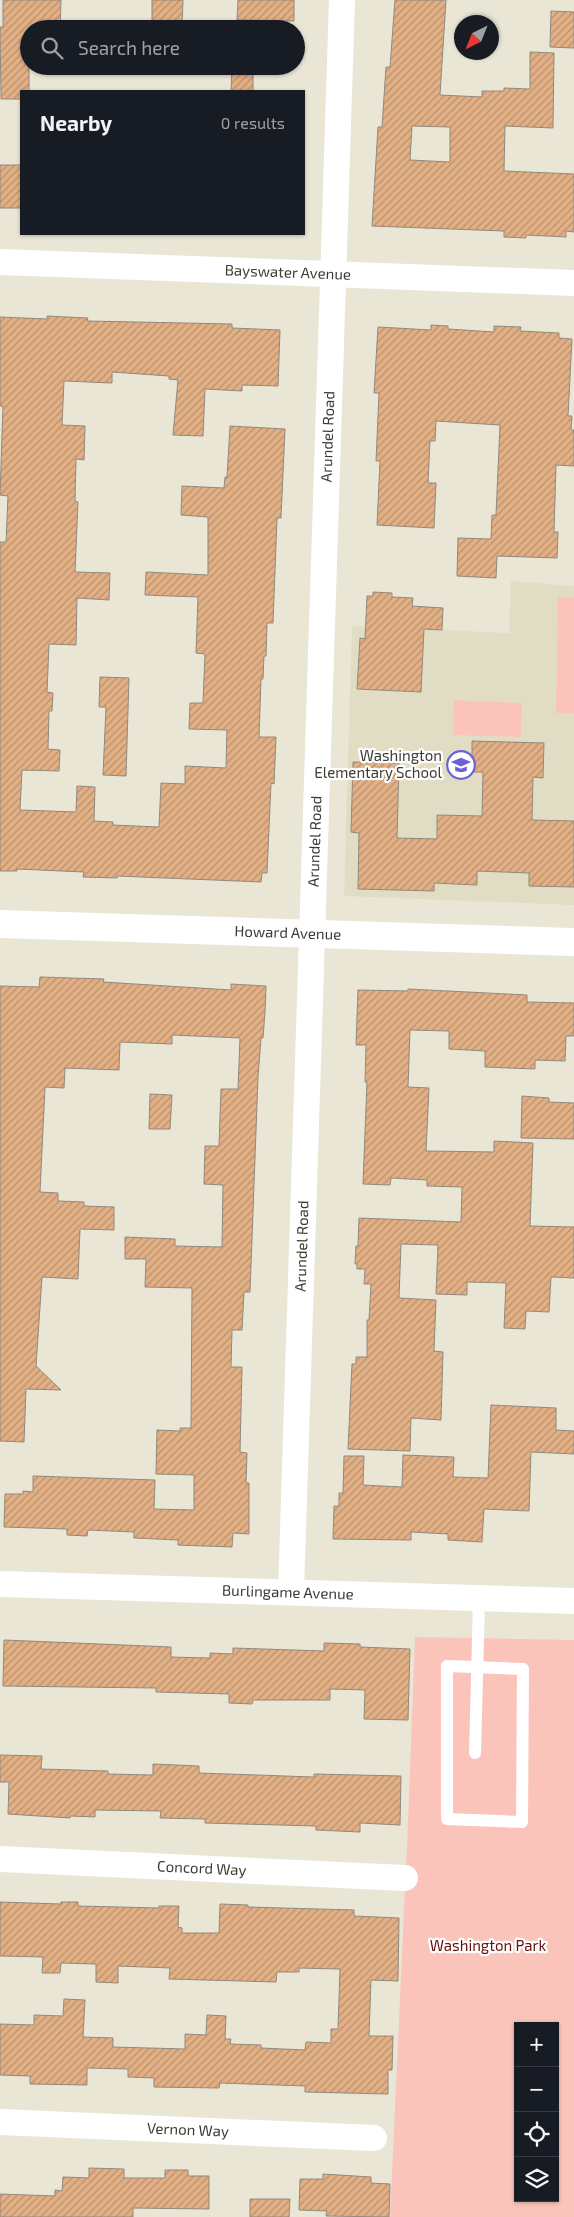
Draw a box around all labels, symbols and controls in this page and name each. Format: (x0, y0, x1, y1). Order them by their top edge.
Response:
north arrow (454, 15, 499, 60)
search box (20, 20, 305, 75)
icon: search (38, 34, 66, 62)
text: Search here (78, 36, 180, 59)
text: Nearby (40, 110, 112, 135)
text: 0 results (221, 113, 285, 132)
street label: Bayswater Avenue (224, 260, 351, 283)
street label: Arundel Road (317, 391, 337, 483)
place label: Washington Elementary School (314, 746, 443, 781)
school or university icon: Washington Elementary School (446, 750, 476, 780)
street label: Arundel Road (304, 795, 325, 887)
street label: Howard Avenue (234, 921, 342, 943)
street label: Arundel Road (291, 1200, 312, 1292)
street label: Burlingame Avenue (222, 1581, 354, 1602)
street label: Concord Way (157, 1856, 247, 1879)
park label: Washington Park (430, 1936, 547, 1954)
map controls (514, 2022, 559, 2202)
button: + (514, 2022, 559, 2067)
button: − (514, 2067, 559, 2112)
button: locate (514, 2112, 559, 2157)
street label: Vernon Way (147, 2118, 229, 2140)
button: layers (514, 2157, 559, 2202)

